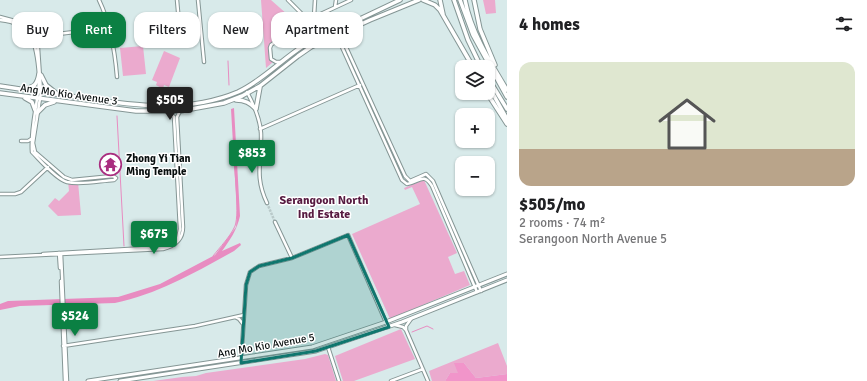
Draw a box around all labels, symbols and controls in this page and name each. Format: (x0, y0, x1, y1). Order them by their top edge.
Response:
chip: Buy (12, 12, 63, 48)
chip: Rent (71, 12, 126, 48)
chip: Filters (134, 12, 200, 48)
chip: New (208, 12, 263, 48)
chip: Apartment (271, 12, 363, 48)
icon: filters (833, 13, 855, 35)
text: 4 homes (519, 14, 580, 35)
map controls (455, 60, 495, 196)
button: layers (455, 60, 495, 100)
street label: Ang Mo Kio Avenue 3 (19, 81, 119, 108)
pin: $505 (146, 87, 194, 121)
icon: home (651, 88, 723, 160)
text: $505 (156, 92, 184, 108)
button: + (455, 108, 495, 148)
pin: $853 (228, 140, 276, 174)
text: $853 (238, 145, 266, 161)
temple icon: Zhong Yi Tian Ming Temple (98, 151, 124, 177)
place label: Zhong Yi Tian Ming Temple (126, 152, 191, 178)
button: − (455, 156, 495, 196)
district label: Serangoon North Ind Estate (279, 193, 369, 222)
text: $505/mo (519, 194, 585, 215)
text: 2 rooms · 74 m² (519, 215, 605, 231)
pin: $675 (130, 221, 178, 255)
text: $675 (140, 226, 168, 242)
text: Serangoon North Avenue 5 (519, 231, 667, 247)
pin: $524 (51, 303, 99, 337)
text: $524 (61, 308, 89, 324)
street label: Ang Mo Kio Avenue 5 (216, 331, 316, 360)

